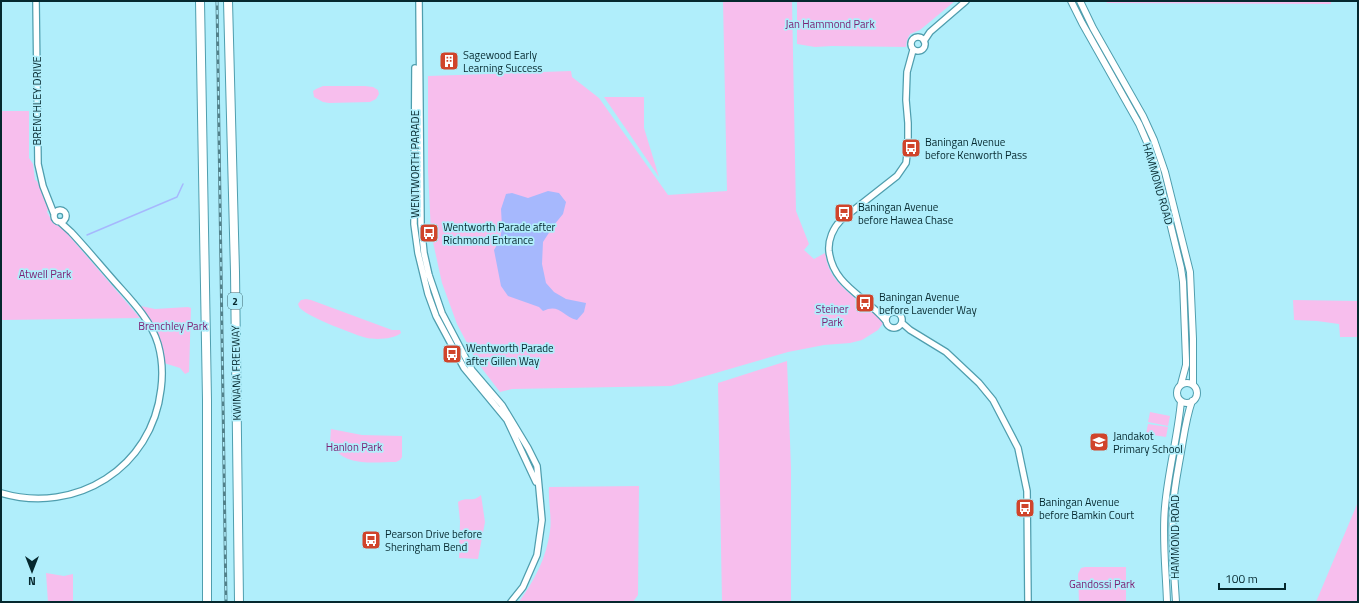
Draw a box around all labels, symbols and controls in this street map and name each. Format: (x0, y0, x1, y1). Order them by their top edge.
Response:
park label: Jan Hammond Park (785, 16, 875, 32)
place label: Sagewood Early Learning Success (463, 47, 542, 76)
building icon: Sagewood Early Learning Success (438, 50, 460, 72)
street label: BRENCHLEY DRIVE (29, 56, 45, 146)
street label: WENTWORTH PARADE (407, 110, 423, 218)
place label: Baningan Avenue before Kenworth Pass (925, 134, 1027, 163)
bus stop icon: Baningan Avenue before Kenworth Pass (900, 137, 922, 159)
street label: HAMMOND ROAD (1139, 141, 1177, 227)
place label: Baningan Avenue before Hawea Chase (858, 199, 954, 228)
bus stop icon: Baningan Avenue before Hawea Chase (833, 202, 855, 224)
place label: Wentworth Parade after Richmond Entrance (443, 219, 556, 248)
bus stop icon: Wentworth Parade after Richmond Entrance (418, 222, 440, 244)
park label: Atwell Park (19, 266, 72, 282)
place label: Baningan Avenue before Lavender Way (879, 289, 977, 318)
bus stop icon: Baningan Avenue before Lavender Way (854, 292, 876, 314)
road number: 2 (228, 293, 242, 309)
park label: Steiner Park (816, 301, 849, 330)
park label: Brenchley Park (138, 318, 208, 334)
street label: KWINANA FREEWAY (227, 325, 245, 421)
place label: Wentworth Parade after Gillen Way (466, 340, 554, 369)
bus stop icon: Wentworth Parade after Gillen Way (441, 343, 463, 365)
place label: Jandakot Primary School (1113, 428, 1183, 457)
school or university icon: Jandakot Primary School (1088, 431, 1110, 453)
park label: Hanlon Park (326, 439, 383, 455)
place label: Baningan Avenue before Bamkin Court (1039, 494, 1134, 523)
street label: HAMMOND ROAD (1167, 495, 1183, 579)
bus stop icon: Baningan Avenue before Bamkin Court (1014, 497, 1036, 519)
place label: Pearson Drive before Sheringham Bend (385, 526, 482, 555)
bus stop icon: Pearson Drive before Sheringham Bend (360, 529, 382, 551)
north arrow (12, 551, 52, 591)
scale bar (1219, 565, 1285, 591)
text: 100 m (1225, 569, 1258, 588)
text: N (28, 573, 36, 589)
park label: Gandossi Park (1069, 576, 1136, 592)

